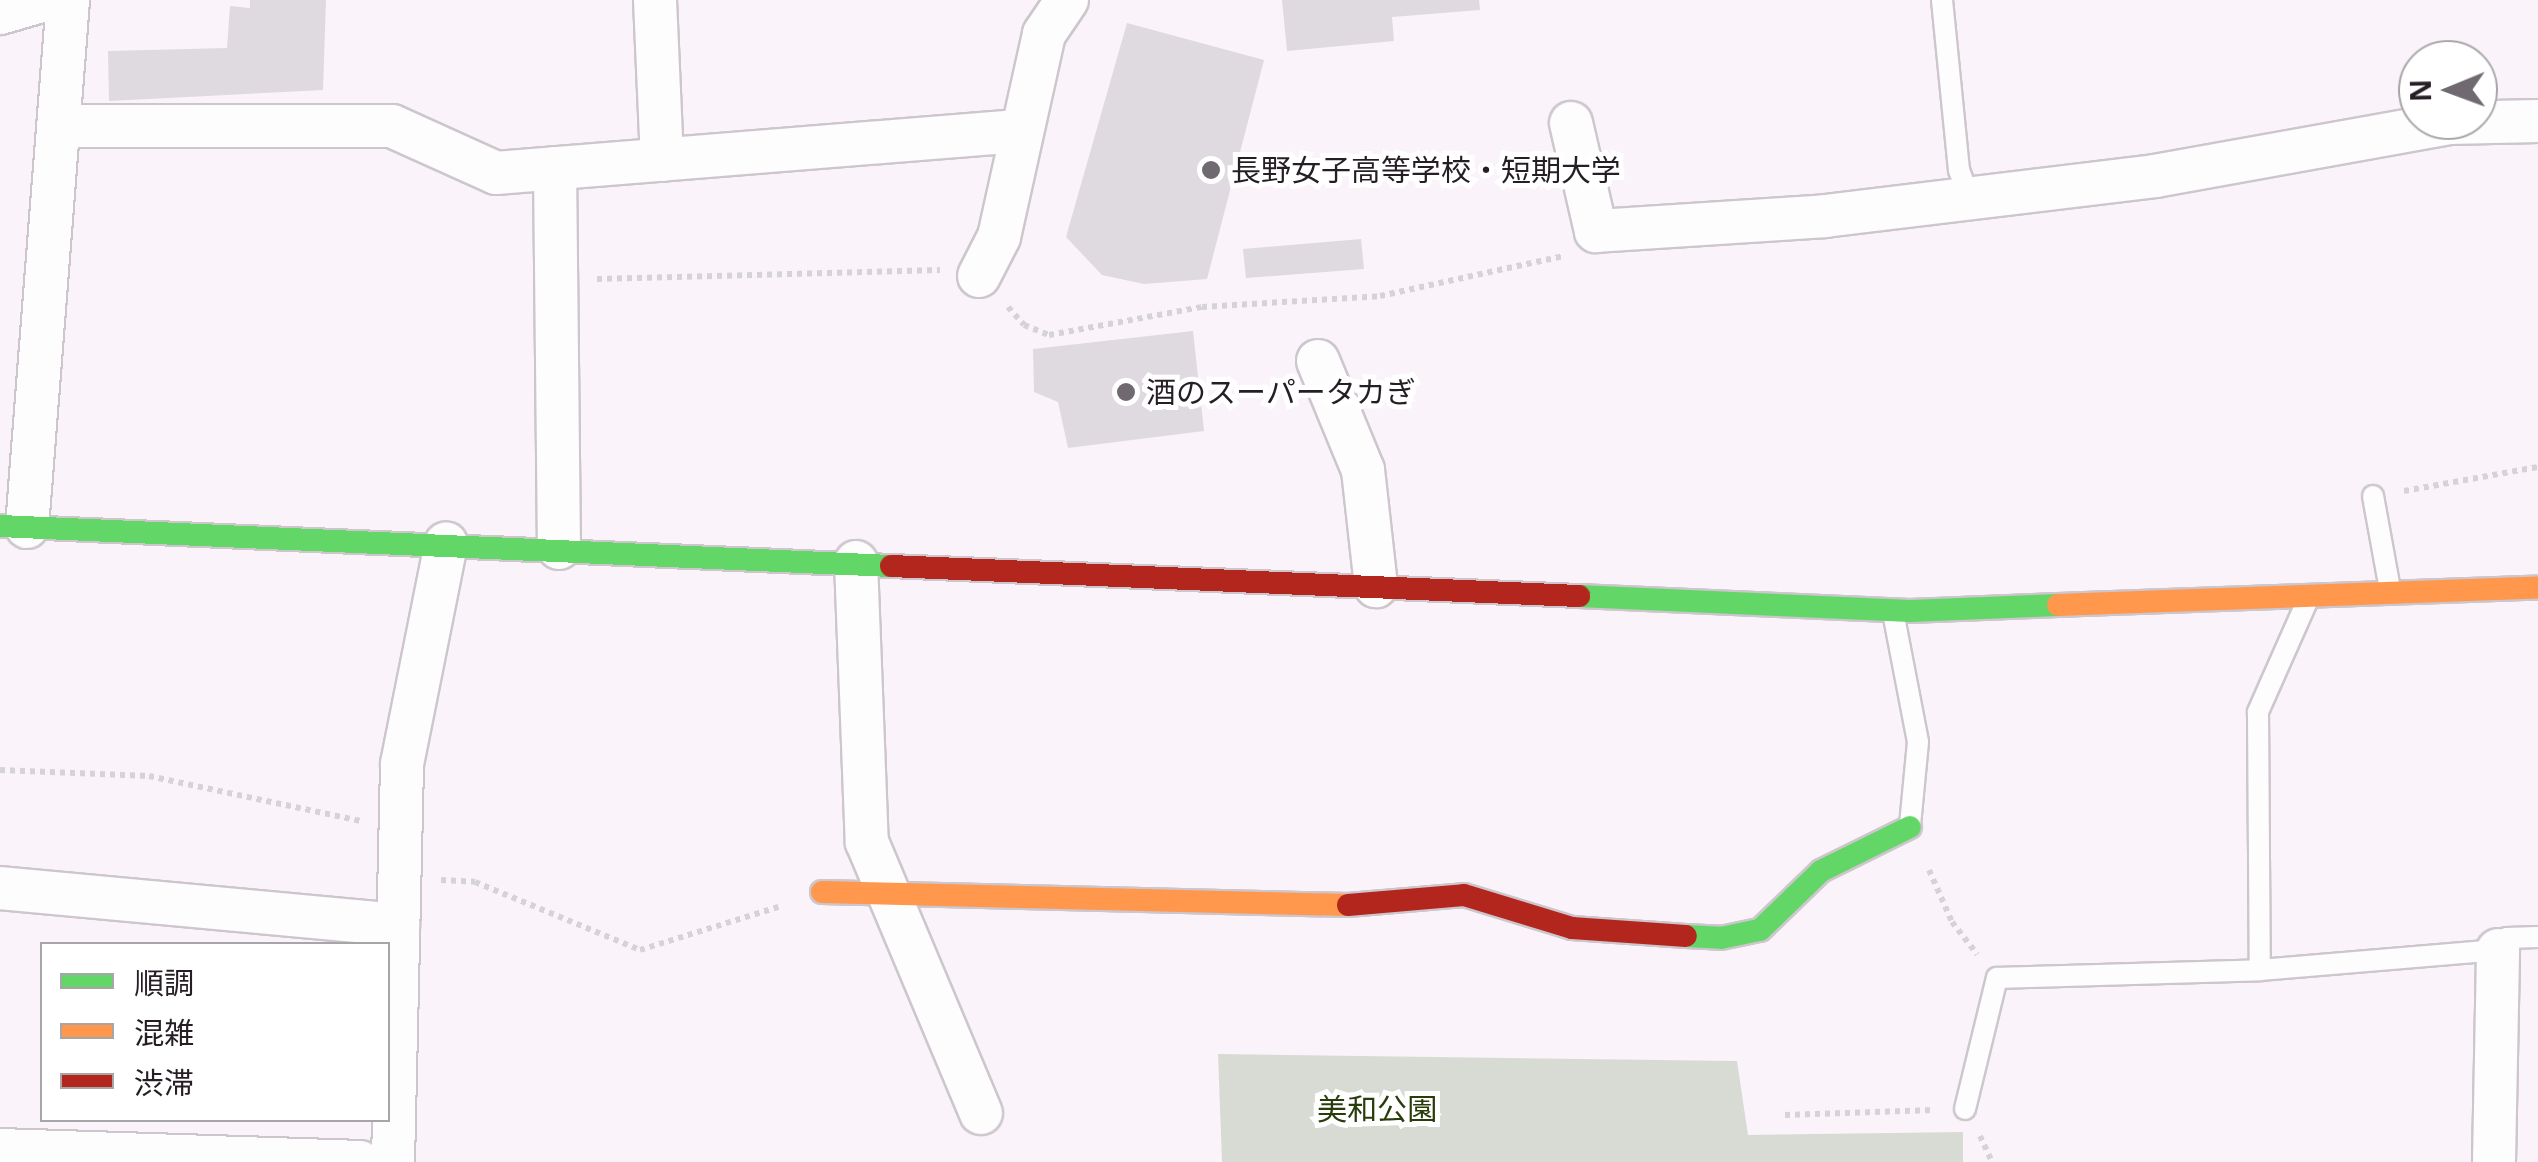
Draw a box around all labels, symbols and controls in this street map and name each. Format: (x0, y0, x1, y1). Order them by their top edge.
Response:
north arrow (2398, 40, 2498, 140)
text: N (2401, 79, 2439, 102)
place label: 長野女子高等学校・短期大学 (1231, 152, 1621, 188)
marker: 長野女子高等学校・短期大学 (1200, 159, 1222, 181)
place label: 酒のスーパータカぎ (1146, 374, 1416, 410)
marker: 酒のスーパータカぎ (1115, 381, 1137, 403)
legend (40, 942, 390, 1122)
text: 順調 (134, 962, 194, 1003)
text: 混雑 (134, 1012, 194, 1053)
text: 渋滞 (134, 1062, 194, 1103)
park label: 美和公園 (1317, 1091, 1437, 1127)

